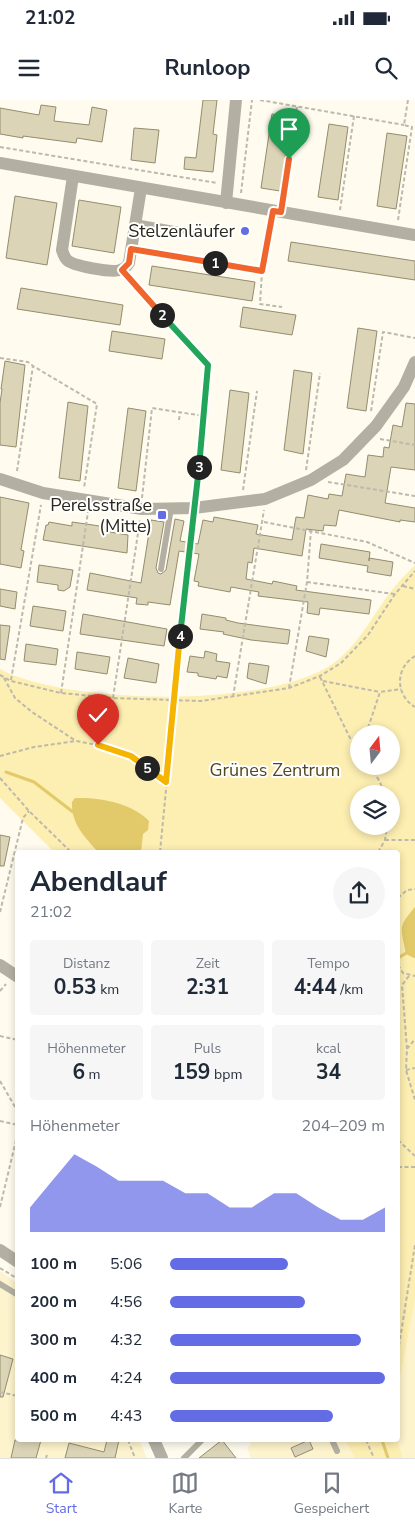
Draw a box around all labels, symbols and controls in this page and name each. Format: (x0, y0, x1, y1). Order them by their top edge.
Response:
text: 21:02 (25, 5, 75, 31)
text: Runloop (164, 53, 251, 83)
icon: menu (15, 54, 43, 82)
icon: search (372, 54, 400, 82)
pin (268, 108, 310, 159)
icon: arrive (275, 115, 303, 143)
place label: Stelzenläufer (128, 219, 236, 243)
marker: Stelzenläufer (239, 225, 251, 237)
pin: 1 (202, 250, 228, 276)
text: 1 (211, 254, 220, 273)
pin: 2 (150, 302, 174, 328)
text: 2 (158, 306, 167, 325)
pin: 3 (186, 454, 212, 480)
text: 3 (195, 458, 204, 477)
place label: Perelsstraße (Mitte) (50, 493, 152, 538)
marker: Perelsstraße (Mitte) (156, 509, 168, 521)
pin: 4 (168, 624, 192, 648)
text: 4 (176, 627, 185, 646)
pin (77, 694, 119, 745)
icon: check (84, 701, 112, 729)
north arrow (350, 725, 400, 775)
map controls (350, 725, 400, 835)
pin: 5 (134, 756, 160, 780)
park label: Grünes Zentrum (209, 758, 341, 782)
text: 5 (143, 759, 152, 778)
button: layers (350, 785, 400, 835)
text: Abendlauf (30, 863, 167, 901)
button: share (333, 867, 385, 919)
text: 21:02 (30, 901, 72, 923)
text: Distanz (63, 954, 110, 973)
text: Zeit (196, 954, 219, 973)
text: Tempo (307, 954, 350, 973)
text: 0.53 (54, 973, 97, 1001)
text: 2:31 (186, 973, 229, 1001)
text: 4:44 (294, 973, 337, 1001)
text: km (97, 980, 119, 999)
text: /km (337, 980, 363, 999)
text: Höhenmeter (47, 1039, 126, 1058)
text: Puls (194, 1039, 221, 1058)
text: kcal (316, 1039, 341, 1058)
text: 6 (72, 1058, 85, 1086)
text: 159 (173, 1058, 210, 1086)
text: 34 (316, 1058, 341, 1086)
text: m (85, 1065, 101, 1084)
text: bpm (210, 1065, 242, 1084)
text: Höhenmeter (30, 1115, 120, 1137)
text: 204–209 m (302, 1115, 385, 1137)
text: 100 m (30, 1253, 77, 1275)
text: 5:06 (110, 1253, 142, 1275)
text: 200 m (30, 1291, 77, 1313)
text: 4:56 (110, 1291, 142, 1313)
text: 300 m (30, 1329, 77, 1351)
text: 4:32 (110, 1329, 142, 1351)
text: 400 m (30, 1367, 77, 1389)
text: 4:24 (110, 1367, 142, 1389)
text: 500 m (30, 1405, 77, 1427)
text: 4:43 (110, 1405, 142, 1427)
tab: Start (46, 1469, 77, 1518)
tab: Karte (168, 1469, 202, 1518)
tab: Gespeichert (294, 1469, 369, 1518)

